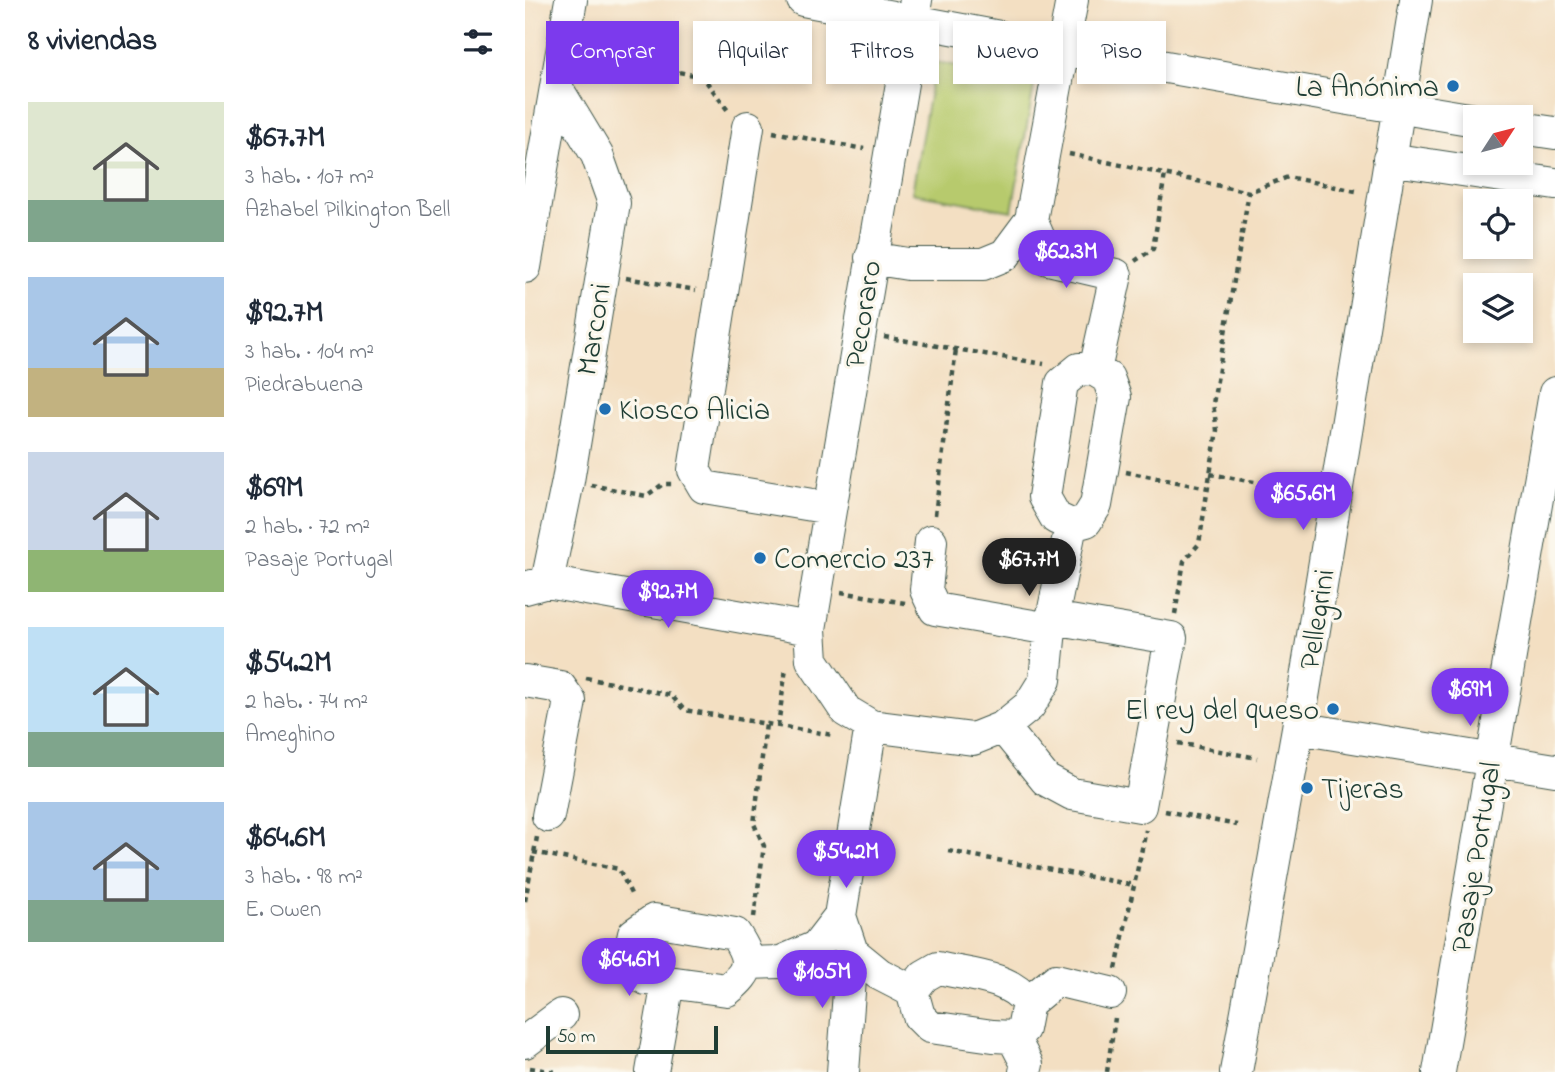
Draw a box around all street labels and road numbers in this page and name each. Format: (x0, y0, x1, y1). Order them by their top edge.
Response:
street label: Pecoraro (835, 258, 895, 371)
street label: Marconi (567, 280, 625, 379)
street label: Pellegrini (1289, 566, 1349, 673)
street label: Pasaje Portugal (1441, 759, 1515, 956)

